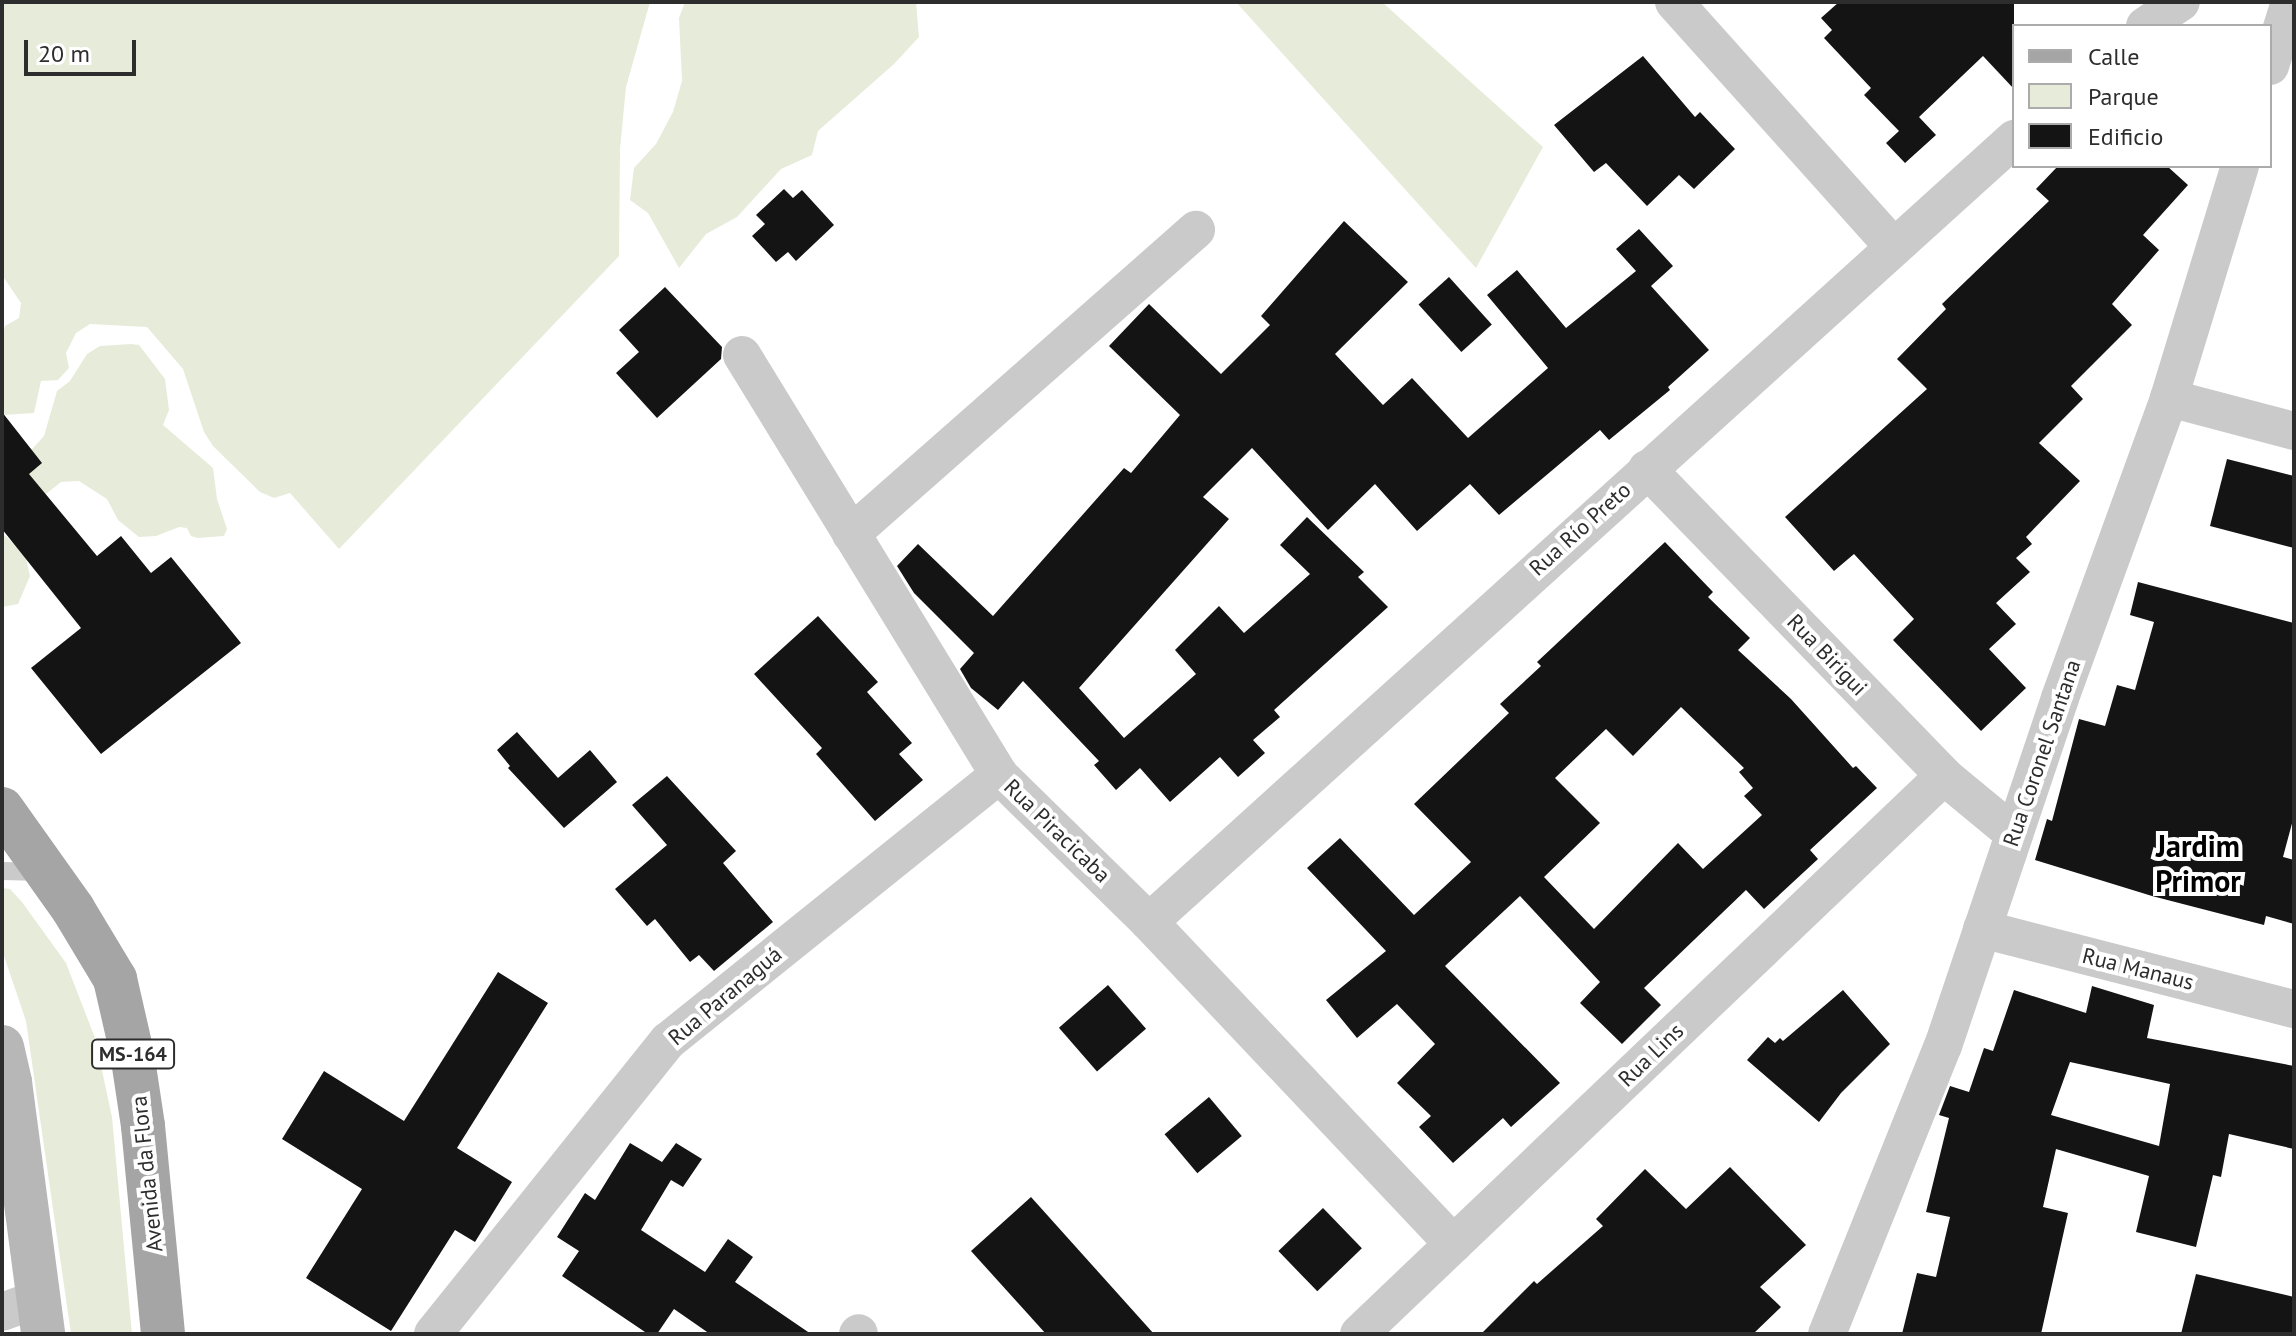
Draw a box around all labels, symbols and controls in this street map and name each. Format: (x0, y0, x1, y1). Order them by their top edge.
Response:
scale bar (28, 24, 140, 74)
legend (2012, 24, 2272, 168)
text: 20 m (38, 38, 90, 69)
text: Calle (2088, 41, 2139, 72)
text: Parque (2088, 81, 2159, 112)
text: Edificio (2088, 121, 2163, 152)
street label: Rua Río Preto (1524, 477, 1636, 581)
street label: Rua Birigui (1782, 609, 1872, 701)
street label: Rua Coronel Santana (1998, 656, 2086, 850)
street label: Rua Piracicaba (998, 774, 1116, 888)
district label: Jardim Primor (2155, 828, 2241, 898)
street label: Rua Paranaguá (663, 941, 787, 1051)
street label: Rua Manaus (2080, 942, 2196, 996)
street label: Rua Lins (1613, 1018, 1689, 1092)
road number: MS-164 (91, 1038, 175, 1070)
street label: Avenida da Flora (126, 1095, 168, 1253)

